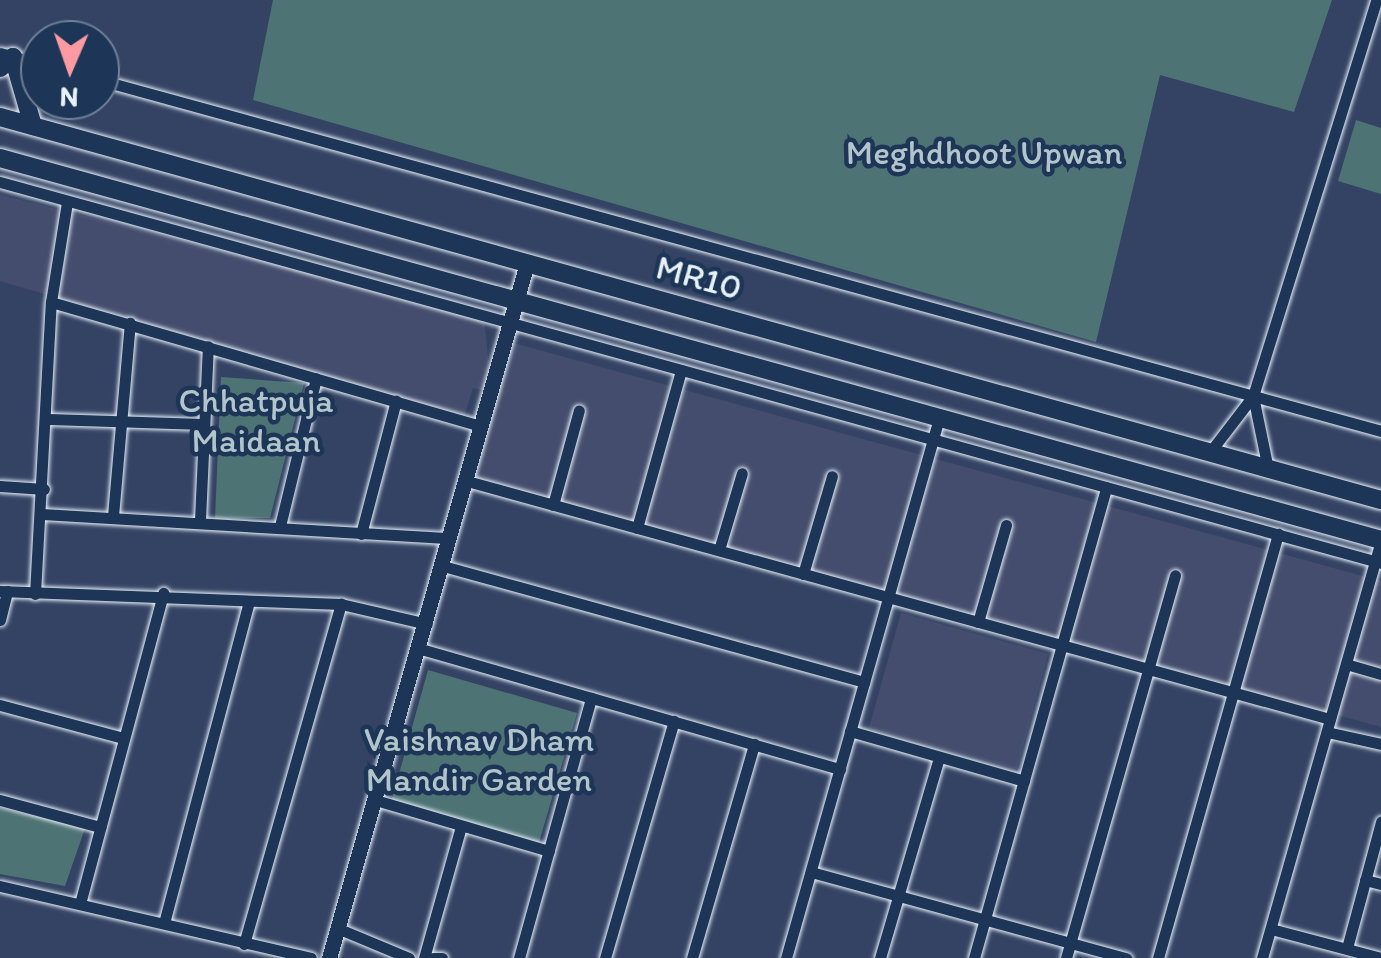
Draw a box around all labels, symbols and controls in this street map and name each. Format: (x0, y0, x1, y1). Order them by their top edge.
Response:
north arrow (20, 20, 120, 120)
text: N (59, 81, 79, 115)
park label: Meghdhoot Upwan (845, 131, 1123, 173)
street label: MR10 (652, 245, 746, 309)
park label: Chhatpuja Maidaan (178, 379, 334, 461)
park label: Vaishnav Dham Mandir Garden (364, 718, 594, 800)

